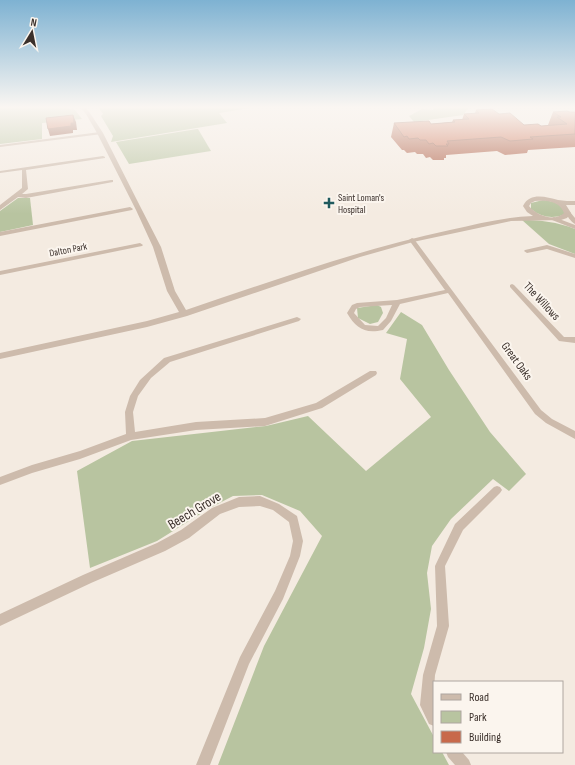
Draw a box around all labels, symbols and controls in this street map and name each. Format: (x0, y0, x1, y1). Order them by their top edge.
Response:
north arrow (12, 12, 52, 52)
text: N (30, 16, 38, 30)
place label: Saint Loman's Hospital (338, 192, 384, 216)
marker: Saint Loman's Hospital (323, 197, 335, 209)
street label: Dalton Park (48, 240, 88, 260)
street label: The Willows (520, 279, 563, 324)
street label: Great Oaks (498, 339, 535, 383)
street label: Beech Grove (165, 488, 224, 533)
legend (433, 681, 563, 753)
text: Road (469, 690, 489, 705)
text: Park (469, 710, 487, 725)
text: Building (469, 730, 501, 745)

